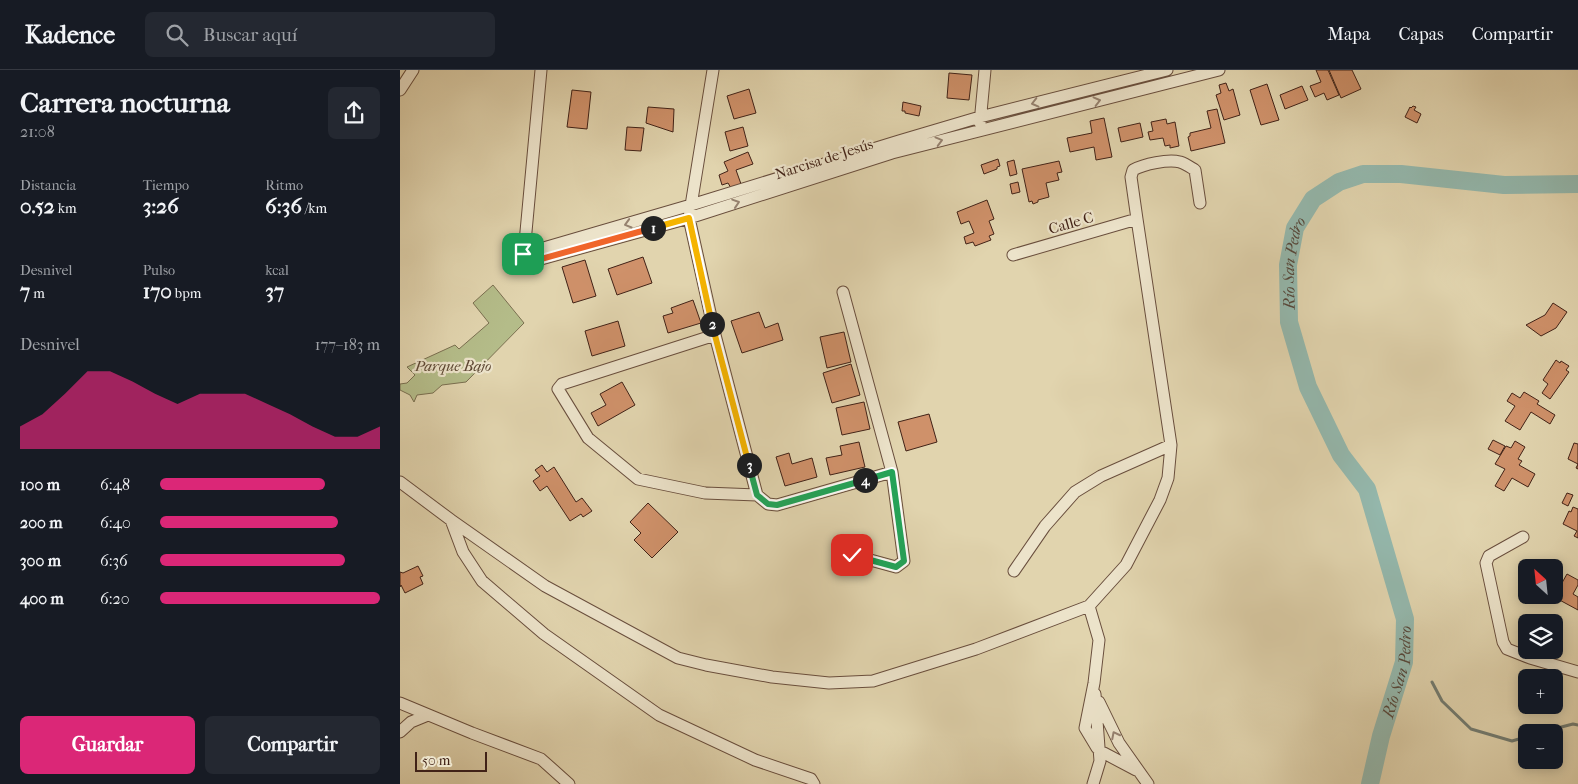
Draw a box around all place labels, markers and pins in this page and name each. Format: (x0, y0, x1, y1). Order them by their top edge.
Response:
pin: 1 (640, 216, 666, 240)
pin (502, 233, 544, 275)
pin: 2 (700, 312, 724, 336)
pin: 3 (736, 452, 762, 478)
pin: 4 (852, 468, 878, 492)
pin (831, 534, 873, 576)

